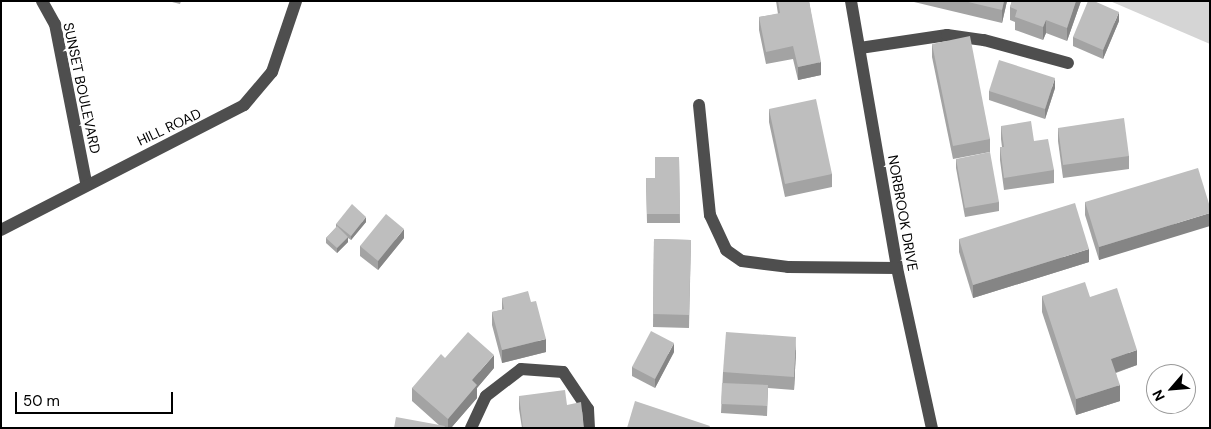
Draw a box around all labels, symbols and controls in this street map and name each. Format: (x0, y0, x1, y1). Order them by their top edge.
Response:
street label: SUNSET BOULEVARD (60, 21, 104, 155)
street label: HILL ROAD (134, 105, 204, 149)
street label: NORBROOK DRIVE (885, 154, 921, 272)
north arrow (1146, 364, 1196, 414)
scale bar (18, 382, 175, 414)
text: N (1148, 387, 1169, 404)
text: 50 m (23, 391, 60, 411)

